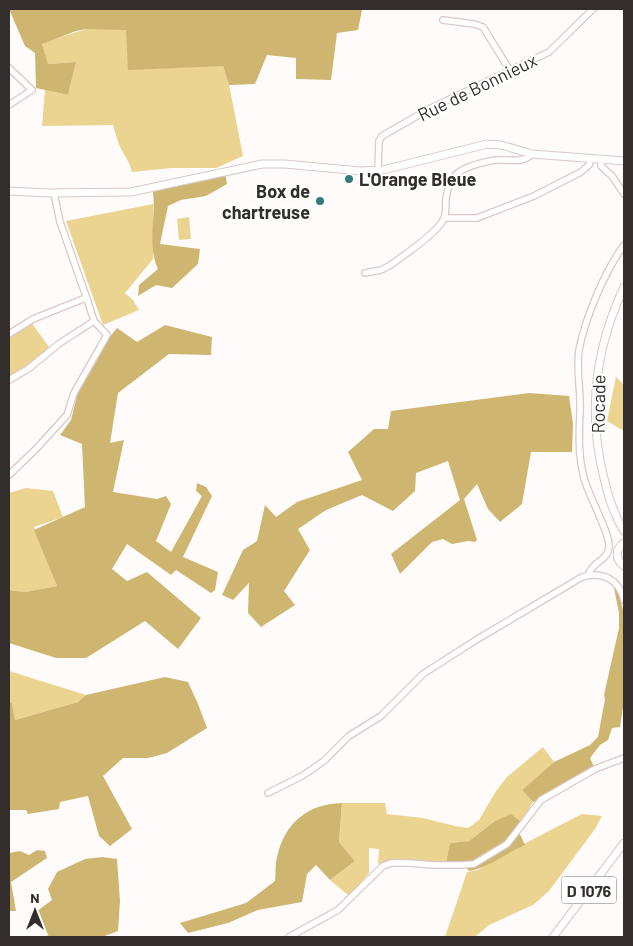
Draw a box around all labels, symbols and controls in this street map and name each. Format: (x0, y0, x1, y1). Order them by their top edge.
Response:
street label: Rue de Bonnieux (414, 48, 541, 125)
place label: L'Orange Bleue (359, 168, 476, 190)
marker: L'Orange Bleue (343, 173, 355, 185)
place label: Box de chartreuse (222, 180, 310, 223)
marker: Box de chartreuse (314, 195, 326, 207)
street label: Rocade (586, 374, 610, 434)
road number: D 1076 (562, 876, 616, 904)
north arrow (10, 886, 60, 936)
text: N (30, 889, 40, 906)

